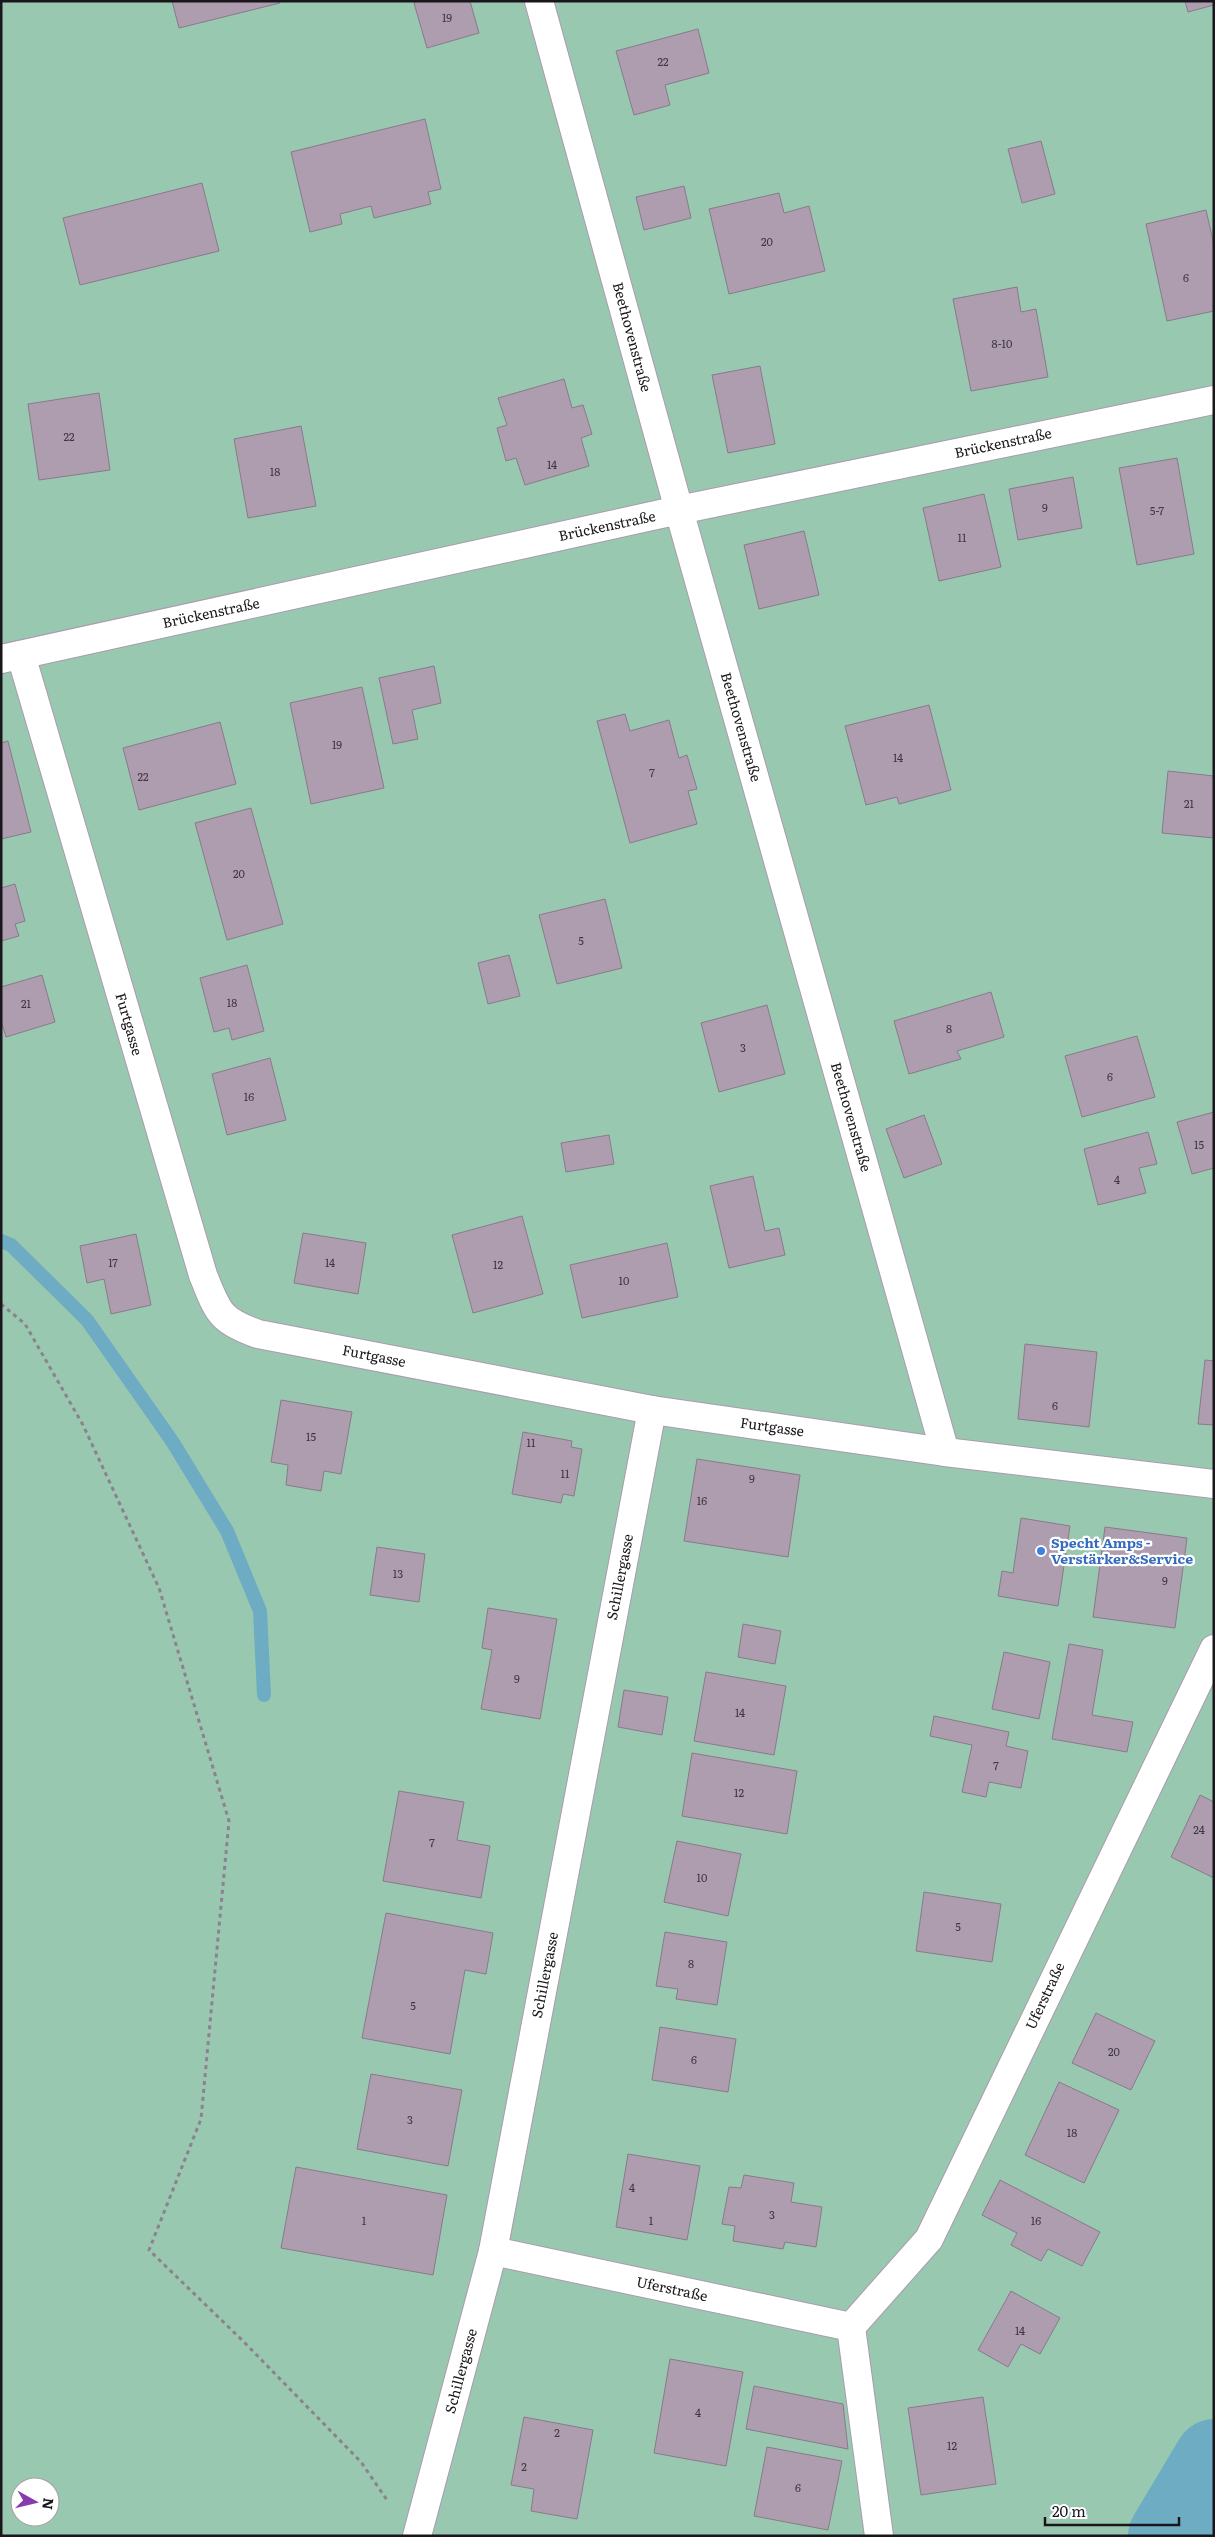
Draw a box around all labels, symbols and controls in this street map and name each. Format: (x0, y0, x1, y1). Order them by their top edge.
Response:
house number: 19 (442, 9, 452, 25)
house number: 22 (657, 53, 669, 69)
house number: 20 (761, 233, 773, 249)
house number: 6 (1183, 269, 1189, 285)
street label: Beethovenstraße (609, 280, 657, 394)
house number: 8-10 (992, 335, 1012, 351)
street label: Brückenstraße (952, 422, 1053, 462)
house number: 22 (63, 428, 75, 444)
house number: 14 (547, 456, 557, 472)
house number: 18 (270, 463, 280, 479)
house number: 9 (1042, 499, 1048, 515)
house number: 5-7 (1150, 502, 1165, 518)
street label: Brückenstraße (556, 505, 657, 545)
house number: 11 (958, 529, 967, 545)
street label: Brückenstraße (160, 592, 261, 632)
street label: Beethovenstraße (717, 670, 767, 784)
house number: 19 (332, 736, 342, 752)
house number: 14 (893, 749, 903, 765)
house number: 7 (649, 764, 655, 780)
house number: 22 (137, 768, 149, 784)
house number: 21 (1184, 795, 1195, 811)
house number: 20 (233, 865, 245, 881)
house number: 5 (578, 932, 584, 948)
street label: Furtgasse (111, 990, 148, 1057)
house number: 18 (227, 994, 237, 1010)
house number: 21 (21, 995, 32, 1011)
house number: 8 (946, 1020, 952, 1036)
house number: 3 (740, 1039, 746, 1055)
street label: Beethovenstraße (827, 1060, 877, 1174)
house number: 6 (1107, 1068, 1113, 1084)
house number: 16 (244, 1088, 254, 1104)
house number: 15 (1194, 1136, 1204, 1152)
house number: 4 (1114, 1171, 1120, 1187)
house number: 17 (108, 1254, 118, 1270)
house number: 14 (325, 1254, 335, 1270)
house number: 12 (493, 1256, 503, 1272)
house number: 10 (619, 1272, 629, 1288)
street label: Furtgasse (341, 1339, 408, 1371)
house number: 6 (1052, 1397, 1058, 1413)
street label: Furtgasse (739, 1412, 805, 1440)
house number: 15 (306, 1428, 316, 1444)
house number: 11 (527, 1434, 536, 1450)
house number: 11 (561, 1465, 570, 1481)
house number: 9 (749, 1470, 755, 1486)
house number: 16 (697, 1492, 707, 1508)
street label: Schillergasse (601, 1532, 637, 1622)
place label: Specht Amps - Verstärker&Service (1051, 1532, 1193, 1568)
marker: Specht Amps - Verstärker&Service (1035, 1545, 1047, 1557)
house number: 13 (393, 1565, 403, 1581)
house number: 9 (1162, 1572, 1168, 1588)
house number: 9 (514, 1670, 520, 1686)
house number: 14 (735, 1704, 745, 1720)
house number: 7 (993, 1757, 999, 1773)
house number: 12 (734, 1784, 744, 1800)
house number: 24 (1193, 1821, 1205, 1837)
house number: 7 (429, 1834, 435, 1850)
house number: 10 (697, 1869, 707, 1885)
house number: 5 (955, 1918, 961, 1934)
street label: Schillergasse (526, 1930, 562, 2020)
house number: 8 (688, 1955, 694, 1971)
street label: Uferstraße (1020, 1959, 1068, 2033)
house number: 5 (410, 1997, 416, 2013)
house number: 20 (1108, 2043, 1120, 2059)
house number: 6 (691, 2051, 697, 2067)
house number: 3 (407, 2111, 413, 2127)
house number: 18 (1067, 2124, 1077, 2140)
house number: 4 (629, 2179, 635, 2195)
house number: 3 (769, 2206, 775, 2222)
house number: 1 (362, 2212, 367, 2228)
house number: 1 (649, 2212, 654, 2228)
house number: 16 (1031, 2212, 1041, 2228)
street label: Uferstraße (635, 2271, 710, 2305)
house number: 14 (1015, 2322, 1025, 2338)
street label: Schillergasse (439, 2326, 481, 2415)
house number: 4 (695, 2404, 701, 2420)
house number: 2 (554, 2424, 560, 2440)
house number: 12 (947, 2437, 957, 2453)
house number: 2 (521, 2458, 527, 2474)
north arrow (10, 2477, 60, 2527)
house number: 6 (795, 2479, 801, 2495)
scale bar (1045, 2494, 1179, 2526)
text: N (38, 2497, 60, 2511)
text: 20 m (1052, 2499, 1086, 2522)

